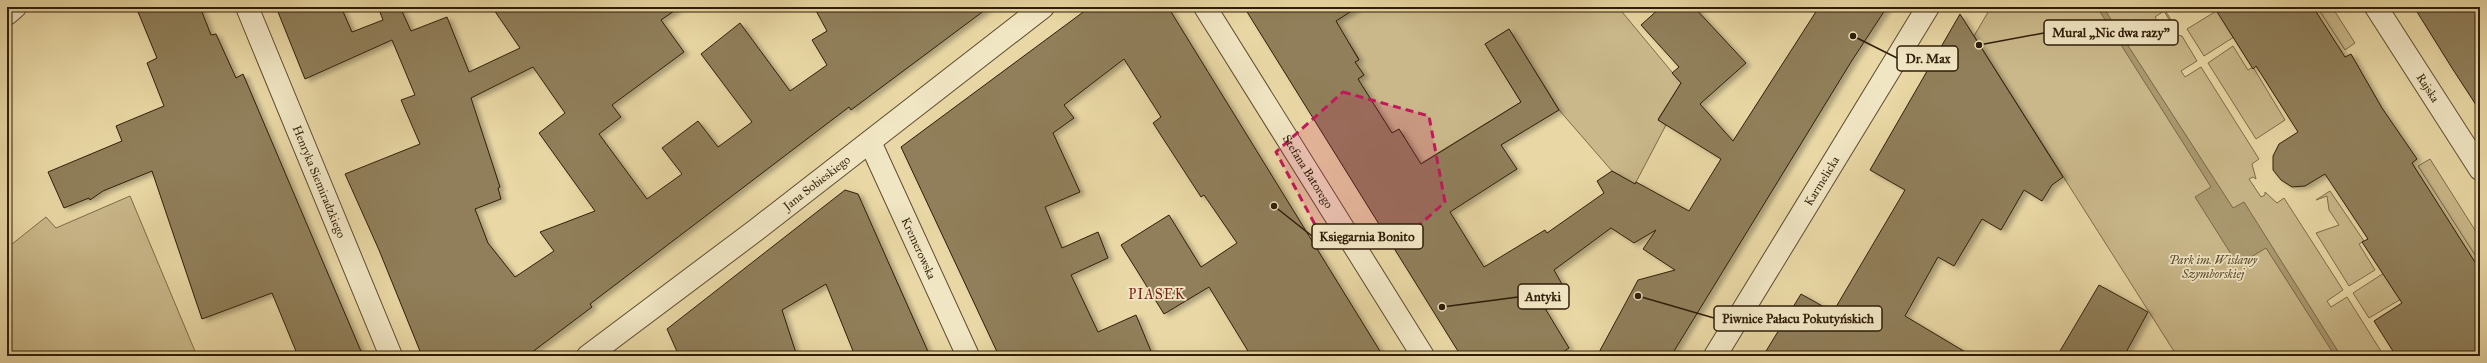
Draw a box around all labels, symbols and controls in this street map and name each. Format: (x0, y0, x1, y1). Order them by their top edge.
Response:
callout: Mural „Nic dwa razy” (2044, 20, 2178, 45)
text: Mural „Nic dwa razy” (2052, 25, 2170, 41)
callout: Dr. Max (1897, 46, 1958, 71)
text: Dr. Max (1905, 51, 1951, 67)
street label: Rajska (2413, 71, 2443, 106)
street label: Henryka Siemiradzkiego (290, 123, 349, 240)
street label: Stefana Batorego (1280, 132, 1336, 211)
street label: Jana Sobieskiego (779, 152, 853, 215)
street label: Karmelicka (1801, 153, 1843, 208)
street label: Kremerowska (899, 215, 939, 282)
callout: Księgarnia Bonito (1312, 224, 1423, 249)
text: Księgarnia Bonito (1319, 229, 1415, 245)
park label: Park im. Wisławy Szymborskiej (2169, 253, 2258, 282)
callout: Antyki (1518, 284, 1569, 309)
district label: PIASEK (1128, 286, 1186, 303)
text: Antyki (1524, 289, 1561, 305)
callout: Piwnice Pałacu Pokutyńskich (1714, 306, 1882, 331)
text: Piwnice Pałacu Pokutyńskich (1722, 311, 1875, 327)

